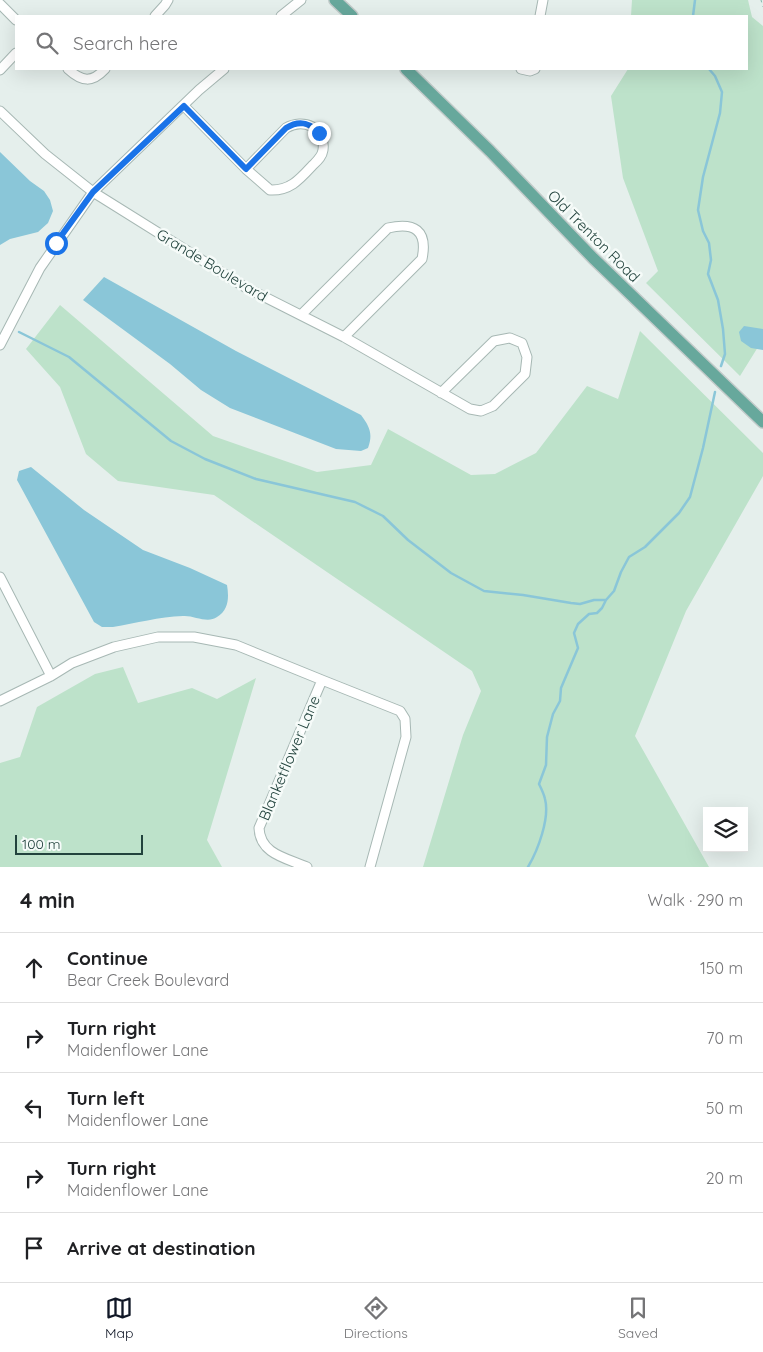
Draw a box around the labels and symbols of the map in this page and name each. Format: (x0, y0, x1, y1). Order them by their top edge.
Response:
route end (308, 122, 331, 145)
street label: Old Trenton Road (544, 186, 644, 286)
street label: Grande Boulevard (153, 224, 271, 306)
route start (45, 232, 68, 255)
street label: Blanketflower Lane (254, 693, 324, 823)
scale bar (15, 832, 142, 855)

